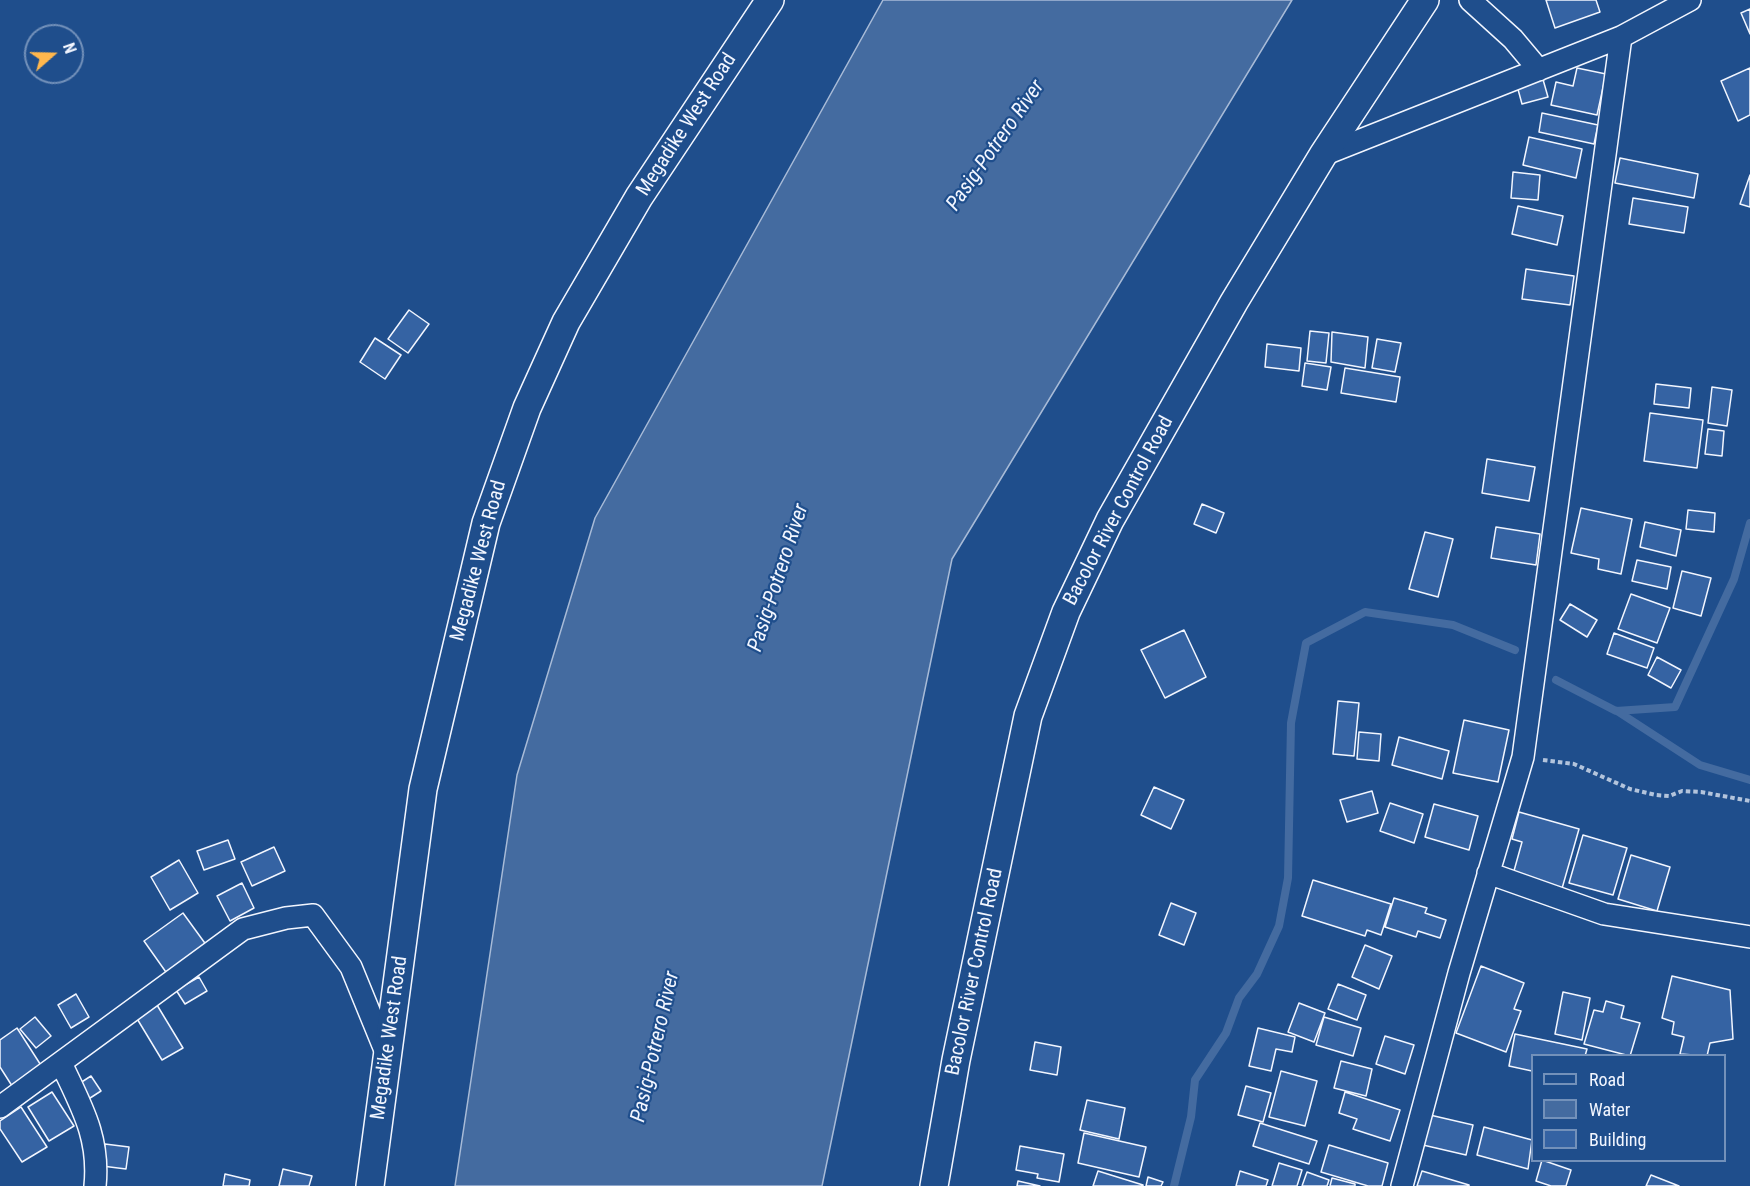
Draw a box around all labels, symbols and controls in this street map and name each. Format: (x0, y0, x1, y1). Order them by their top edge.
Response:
north arrow (24, 24, 84, 84)
text: N (59, 40, 80, 56)
street label: Megadike West Road (632, 49, 742, 201)
water label: Pasig-Potrero River (942, 76, 1050, 216)
street label: Bacolor River Control Road (1059, 412, 1179, 610)
street label: Megadike West Road (446, 478, 512, 644)
water label: Pasig-Potrero River (743, 501, 815, 655)
street label: Bacolor River Control Road (941, 866, 1009, 1078)
street label: Megadike West Road (367, 954, 413, 1122)
water label: Pasig-Potrero River (626, 969, 686, 1125)
legend (1531, 1054, 1726, 1162)
text: Road (1589, 1069, 1625, 1090)
text: Water (1589, 1099, 1630, 1120)
text: Building (1589, 1129, 1646, 1150)

